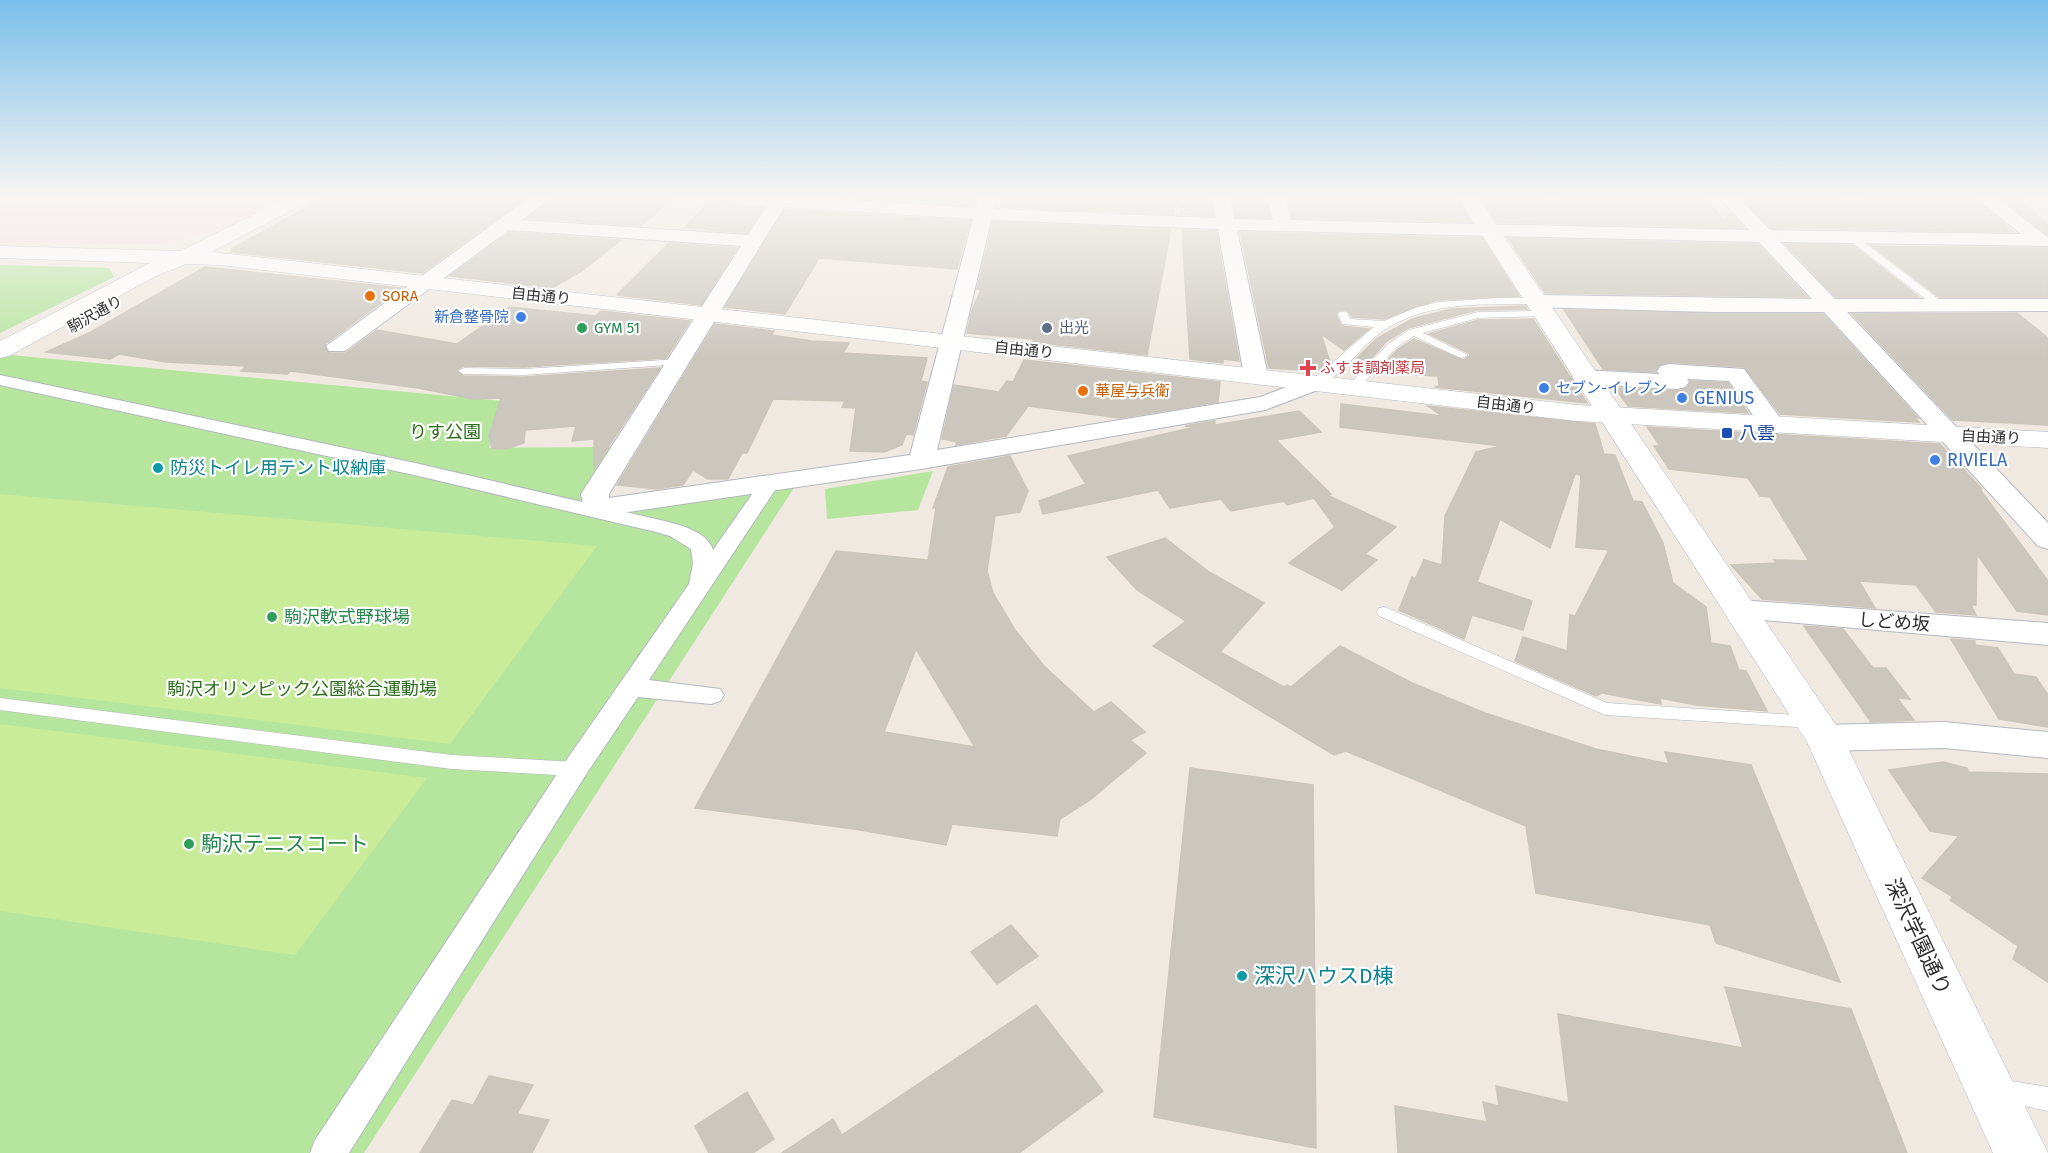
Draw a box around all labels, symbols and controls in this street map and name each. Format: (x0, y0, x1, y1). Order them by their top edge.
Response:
street label: 自由通り (510, 284, 572, 308)
place label: SORA (382, 287, 419, 305)
marker: SORA (363, 289, 377, 303)
street label: 駒沢通り (64, 292, 126, 336)
place label: 新倉整骨院 (434, 308, 509, 326)
marker: 新倉整骨院 (514, 310, 528, 324)
place label: GYM 51 (594, 319, 640, 337)
place label: 出光 (1059, 319, 1089, 337)
marker: GYM 51 (575, 321, 589, 335)
marker: 出光 (1040, 321, 1054, 335)
street label: 自由通り (993, 338, 1055, 362)
place label: ふすま調剤薬局 (1320, 359, 1425, 377)
marker: ふすま調剤薬局 (1301, 361, 1315, 375)
place label: セブン-イレブン (1556, 379, 1667, 397)
marker: セブン-イレブン (1537, 381, 1551, 395)
place label: 華屋与兵衛 (1095, 382, 1170, 400)
marker: 華屋与兵衛 (1076, 384, 1090, 398)
place label: GENIUS (1694, 387, 1754, 409)
marker: GENIUS (1675, 391, 1689, 405)
street label: 自由通り (1475, 392, 1537, 418)
park label: りす公園 (409, 421, 481, 443)
place label: 八雲 (1739, 422, 1775, 444)
marker: 八雲 (1720, 426, 1734, 440)
street label: 自由通り (1961, 426, 2021, 448)
place label: RIVIELA (1947, 449, 2008, 471)
marker: RIVIELA (1928, 453, 1942, 467)
place label: 防災トイレ用テント収納庫 (170, 457, 386, 479)
marker: 防災トイレ用テント収納庫 (151, 461, 165, 475)
place label: 駒沢軟式野球場 (284, 606, 410, 628)
street label: しどめ坂 (1857, 609, 1931, 635)
marker: 駒沢軟式野球場 (265, 610, 279, 624)
park label: 駒沢オリンピック公園総合運動場 (167, 678, 437, 700)
place label: 駒沢テニスコート (201, 831, 369, 857)
marker: 駒沢テニスコート (182, 837, 196, 851)
street label: 深沢学園通り (1880, 874, 1956, 1000)
place label: 深沢ハウスD棟 (1254, 963, 1394, 989)
marker: 深沢ハウスD棟 (1235, 969, 1249, 983)

